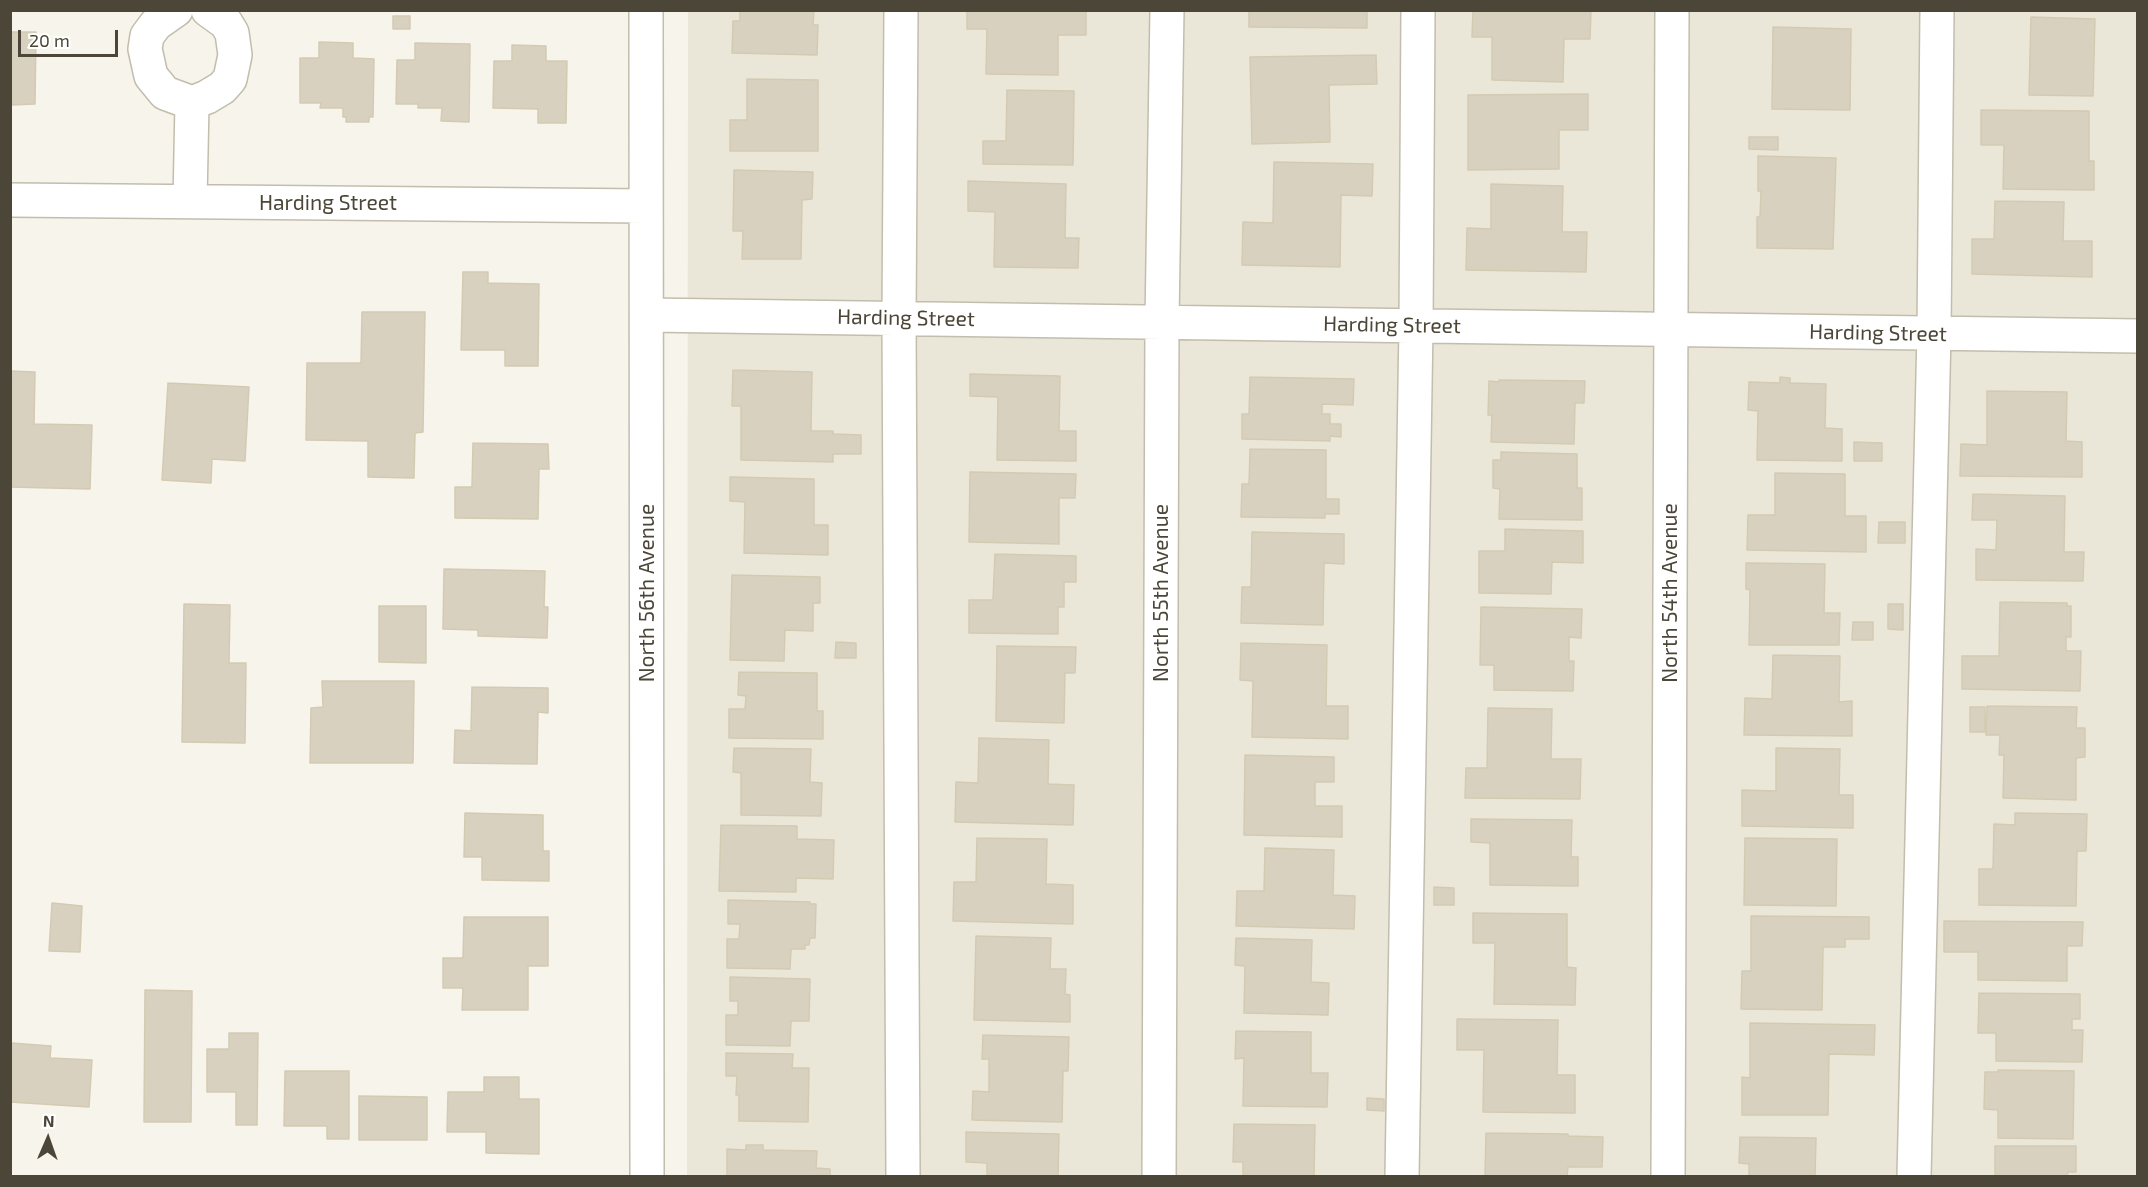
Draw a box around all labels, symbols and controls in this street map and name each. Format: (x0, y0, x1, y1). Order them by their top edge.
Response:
scale bar (21, 18, 122, 56)
text: 20 m (29, 29, 70, 51)
street label: Harding Street (259, 190, 397, 216)
street label: Harding Street (837, 304, 975, 332)
street label: Harding Street (1323, 311, 1461, 339)
street label: Harding Street (1809, 319, 1947, 347)
street label: North 54th Avenue (1657, 503, 1683, 683)
street label: North 56th Avenue (634, 504, 660, 682)
street label: North 55th Avenue (1148, 504, 1174, 682)
north arrow (18, 1109, 78, 1169)
text: N (43, 1111, 55, 1130)

